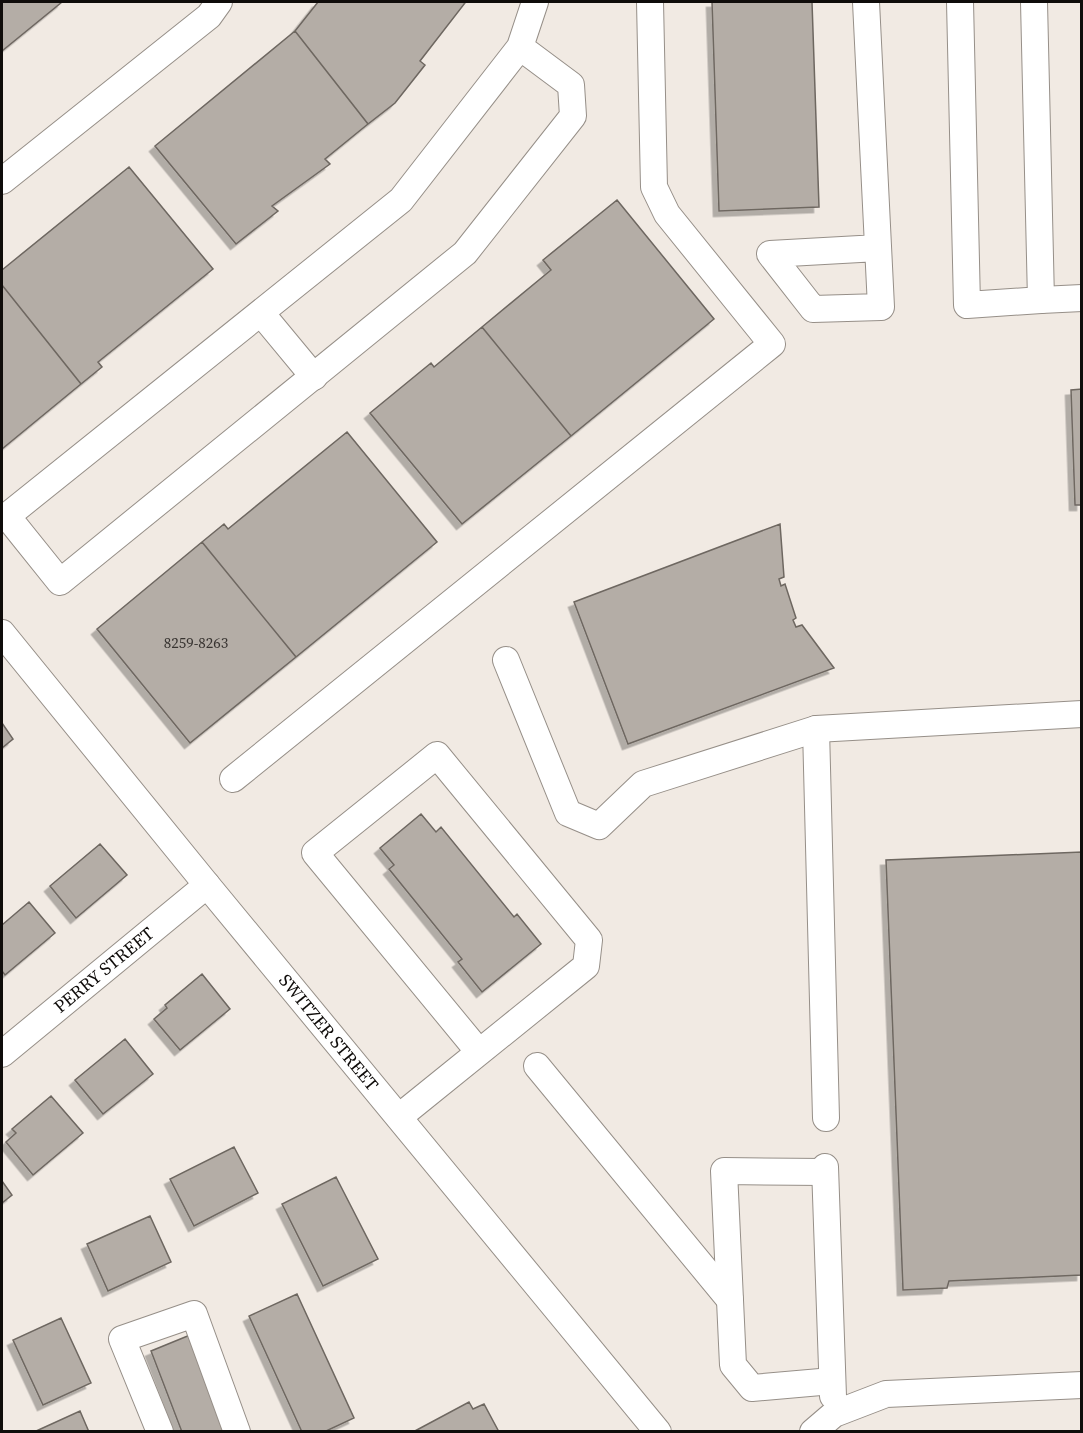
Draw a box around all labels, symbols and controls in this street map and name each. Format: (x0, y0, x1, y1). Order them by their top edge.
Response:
house number: 8259-8263 (164, 632, 228, 653)
street label: PERRY STREET (48, 921, 159, 1018)
street label: SWITZER STREET (273, 968, 385, 1096)

